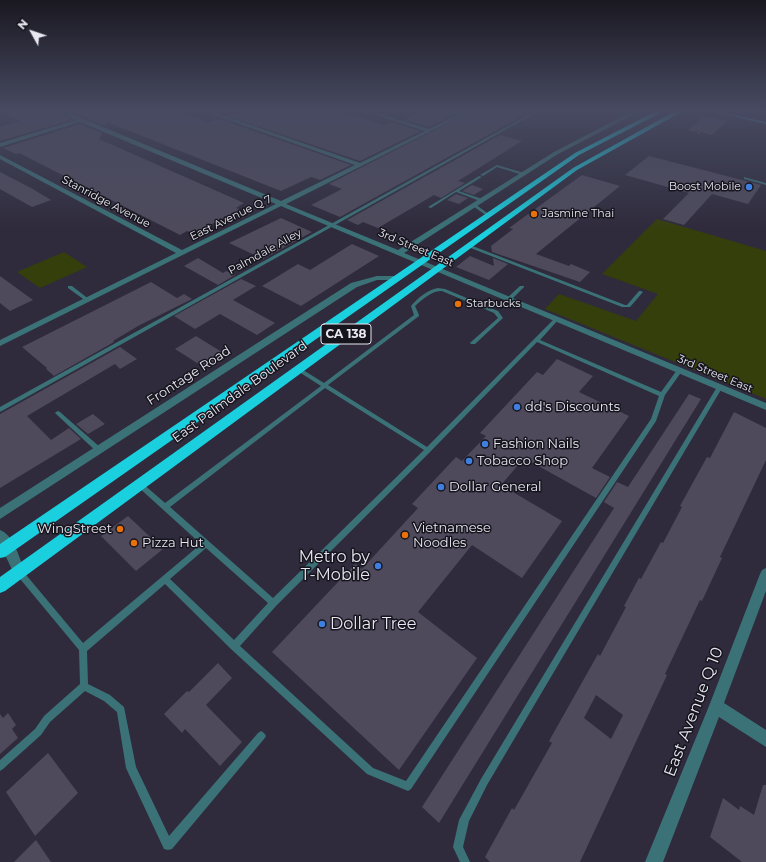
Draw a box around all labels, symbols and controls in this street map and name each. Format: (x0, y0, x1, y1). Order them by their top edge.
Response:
north arrow (12, 12, 52, 52)
text: N (15, 16, 31, 32)
street label: Stanridge Avenue (60, 173, 152, 231)
place label: Boost Mobile (669, 180, 741, 194)
marker: Boost Mobile (744, 182, 754, 192)
street label: East Avenue Q 7 (188, 192, 274, 244)
place label: Jasmine Thai (542, 207, 614, 221)
marker: Jasmine Thai (529, 209, 539, 219)
street label: Palmdale Alley (226, 226, 304, 278)
street label: 3rd Street East (376, 226, 456, 270)
place label: Starbucks (466, 297, 521, 311)
marker: Starbucks (453, 299, 463, 309)
road number: CA 138 (321, 324, 371, 344)
street label: East Palmdale Boulevard (170, 338, 310, 446)
street label: Frontage Road (144, 343, 234, 409)
street label: 3rd Street East (675, 352, 755, 396)
place label: dd's Discounts (525, 399, 620, 415)
marker: dd's Discounts (512, 402, 522, 412)
place label: Fashion Nails (493, 436, 579, 452)
marker: Fashion Nails (480, 439, 490, 449)
place label: Tobacco Shop (477, 453, 568, 469)
marker: Tobacco Shop (464, 456, 474, 466)
place label: Dollar General (449, 479, 542, 495)
marker: Dollar General (436, 482, 446, 492)
place label: Vietnamese Noodles (413, 520, 491, 551)
place label: WingStreet (38, 521, 112, 537)
marker: WingStreet (115, 524, 125, 534)
marker: Vietnamese Noodles (400, 530, 410, 540)
place label: Pizza Hut (142, 535, 204, 551)
marker: Pizza Hut (129, 538, 139, 548)
place label: Metro by T-Mobile (299, 547, 370, 585)
marker: Metro by T-Mobile (373, 561, 383, 571)
place label: Dollar Tree (330, 614, 416, 634)
marker: Dollar Tree (317, 619, 327, 629)
street label: East Avenue Q 10 (660, 645, 728, 779)

